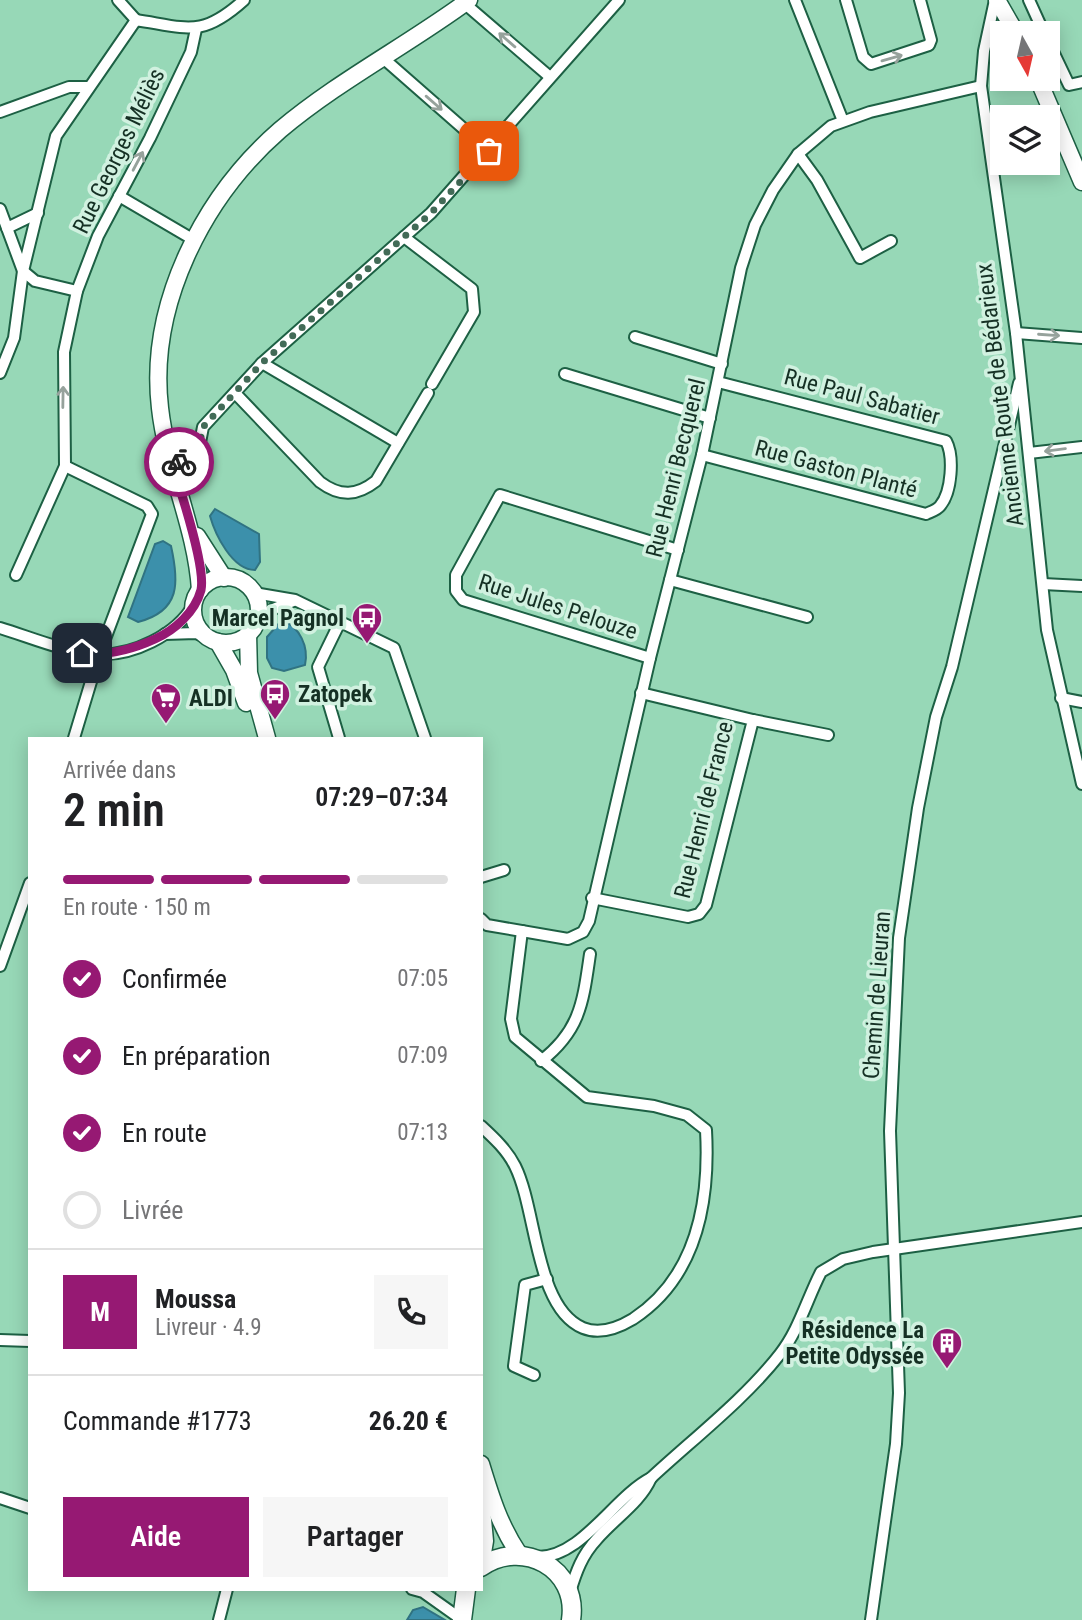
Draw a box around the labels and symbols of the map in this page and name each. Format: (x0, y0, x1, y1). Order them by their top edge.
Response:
north arrow (990, 21, 1060, 91)
one-way arrow (498, 32, 516, 48)
one-way arrow (881, 50, 903, 63)
street label: Rue Georges Méliès (67, 64, 171, 238)
one-way arrow (425, 95, 443, 111)
pin (459, 121, 519, 181)
one-way arrow (132, 151, 146, 171)
street label: Ancienne Route de Bédarieux (970, 262, 1030, 528)
one-way arrow (1037, 329, 1060, 342)
street label: Rue Paul Sabatier (781, 363, 943, 431)
street label: Rue Henri Becquerel (641, 376, 711, 560)
one-way arrow (57, 386, 70, 409)
courier (144, 427, 214, 497)
street label: Rue Gaston Planté (752, 434, 920, 504)
one-way arrow (1044, 443, 1067, 456)
street label: Rue Jules Pelouze (475, 569, 641, 645)
bus stop icon: Marcel Pagnol (350, 601, 384, 645)
place label: Marcel Pagnol (212, 605, 344, 632)
pin (52, 623, 112, 683)
bus stop icon: Zatopek (258, 677, 292, 721)
supermarket icon: ALDI (149, 681, 183, 725)
place label: Zatopek (298, 681, 374, 708)
place label: ALDI (189, 685, 233, 712)
street label: Rue Henri de France (669, 719, 739, 901)
street label: Chemin de Lieuran (858, 910, 896, 1080)
place label: Résidence La Petite Odyssée (785, 1317, 924, 1370)
building icon: Résidence La Petite Odyssée (930, 1326, 964, 1370)

